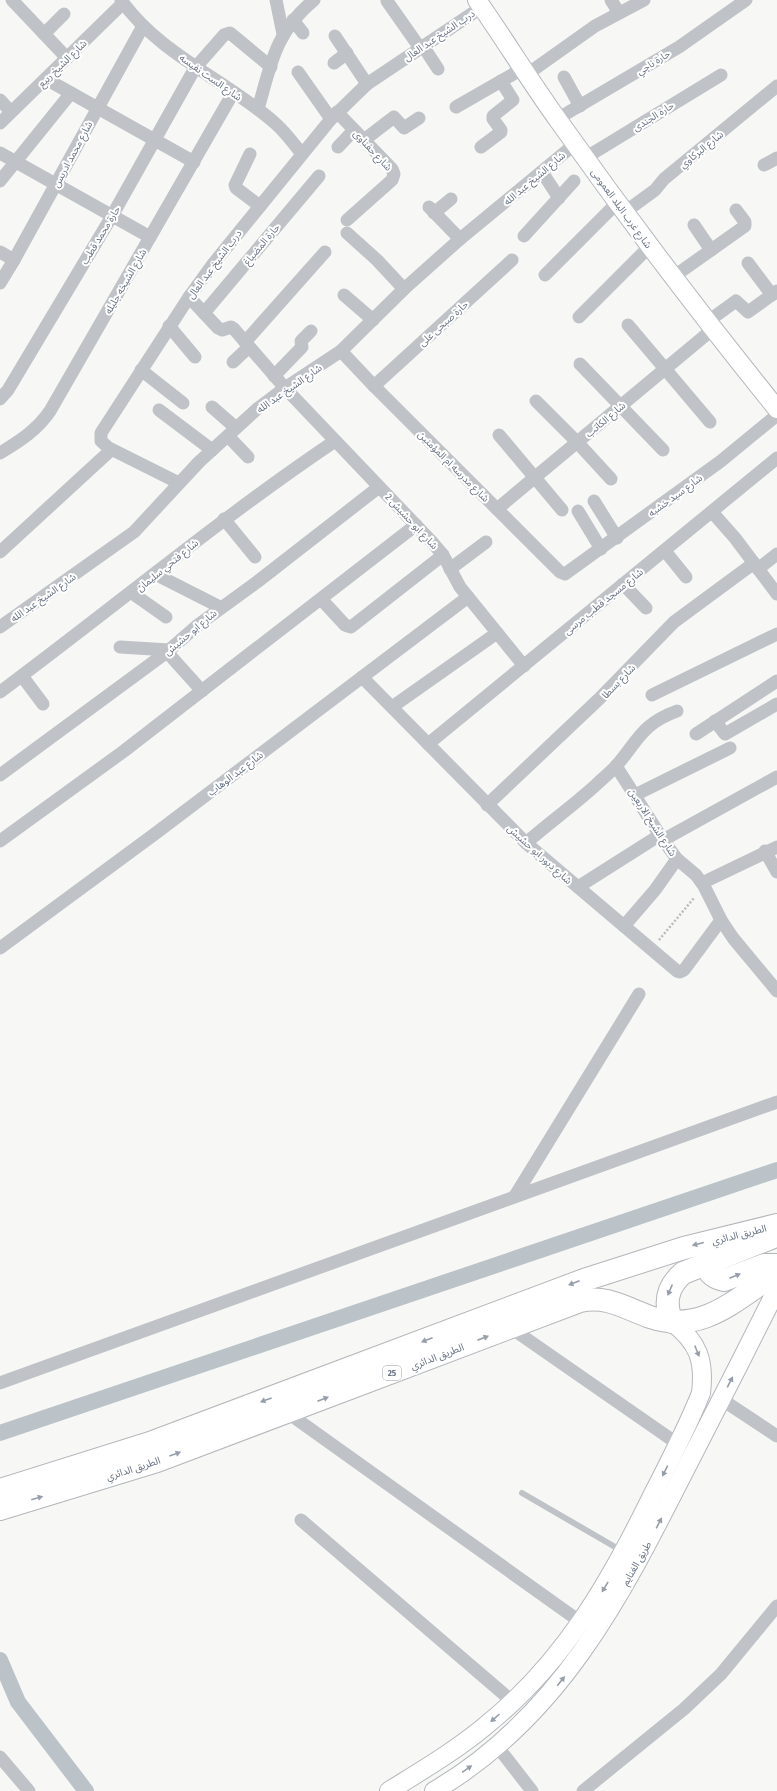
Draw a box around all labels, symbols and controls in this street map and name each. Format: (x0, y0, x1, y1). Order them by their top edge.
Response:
street label: درب الشيخ عبد العال (402, 8, 478, 65)
street label: شارع الشيخ ربيع (36, 37, 90, 91)
street label: حارة ناجي (635, 48, 673, 79)
street label: شارع الست نفيسه (176, 52, 244, 105)
street label: حارة الجندى (631, 99, 676, 134)
street label: شارع محمد ادريس (50, 119, 96, 190)
street label: شارع حفناوى (350, 128, 394, 174)
street label: شارع البركاوي (677, 128, 727, 172)
street label: شارع الشيخ عبد الله (501, 149, 569, 209)
street label: شارع غرب البلد العمومى (587, 166, 654, 251)
street label: حارة محمد قطب (79, 204, 123, 267)
street label: حارة المضباغ (241, 222, 283, 268)
street label: درب الشيخ عبد العال (185, 228, 245, 302)
street label: شارع الشيخه جليله (102, 247, 150, 317)
street label: حارة صبحى على (416, 298, 471, 349)
street label: شارع الشيخ عبد الله (255, 362, 325, 417)
street label: شارع الكاتب (583, 399, 629, 441)
street label: شارع مدرسه ام المؤمنين (414, 429, 491, 506)
street label: شارع سيد خشبه (646, 472, 706, 520)
street label: شارع ابو حشيش 2 (382, 491, 440, 553)
street label: شارع فتحي سليمان (134, 537, 202, 595)
street label: شارع مسجد قطب مرسى (562, 566, 646, 638)
street label: شارع الشيخ عبد الله (9, 571, 79, 626)
street label: شارع ابو حشيش (162, 607, 220, 659)
street label: شارع بسطا (599, 662, 639, 702)
street label: شارع عبد الوهاب (206, 749, 266, 799)
street label: شارع الشيخ الاربعين (625, 786, 679, 859)
street label: شارع دبور ابو حشيش (504, 823, 574, 888)
street label: الطريق الدائري (711, 1222, 768, 1249)
one-way arrow (692, 1242, 705, 1248)
one-way arrow (730, 1273, 741, 1279)
one-way arrow (568, 1281, 580, 1287)
one-way arrow (667, 1284, 673, 1296)
one-way arrow (478, 1335, 490, 1341)
one-way arrow (420, 1337, 432, 1343)
street label: الطريق الدائري (409, 1341, 466, 1374)
one-way arrow (694, 1345, 700, 1357)
road number: 25 (383, 1366, 401, 1380)
one-way arrow (727, 1376, 733, 1387)
one-way arrow (317, 1396, 329, 1402)
one-way arrow (259, 1398, 271, 1404)
one-way arrow (169, 1451, 181, 1457)
street label: الطريق الدائري (105, 1455, 162, 1485)
one-way arrow (662, 1466, 668, 1477)
one-way arrow (32, 1495, 44, 1501)
one-way arrow (656, 1517, 662, 1528)
street label: طريق الغنايم (619, 1539, 655, 1588)
one-way arrow (601, 1582, 609, 1592)
one-way arrow (557, 1675, 566, 1686)
one-way arrow (490, 1713, 500, 1723)
one-way arrow (462, 1765, 472, 1773)

